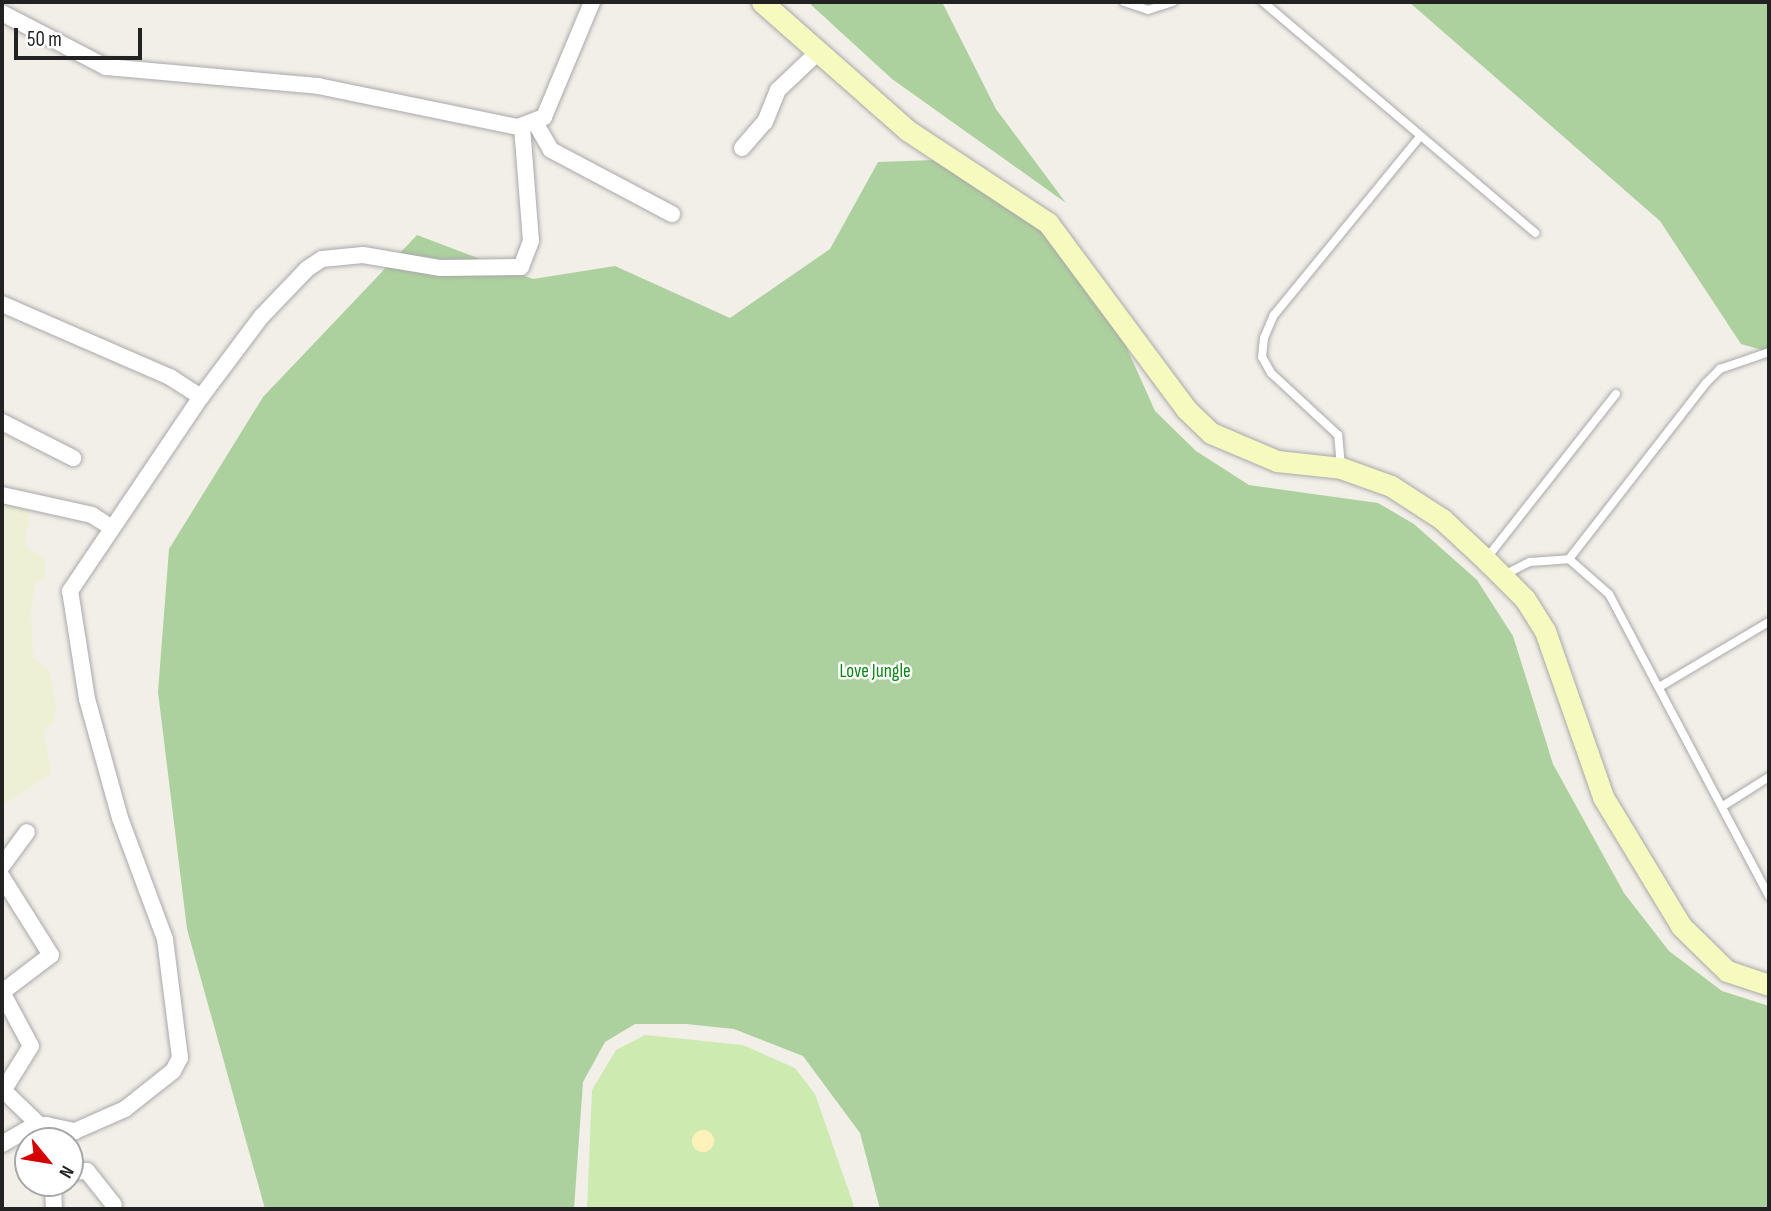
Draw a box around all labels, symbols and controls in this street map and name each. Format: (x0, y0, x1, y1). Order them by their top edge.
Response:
scale bar (18, 14, 145, 58)
text: 50 m (27, 27, 62, 52)
park label: Love Jungle (839, 661, 911, 683)
north arrow (14, 1127, 84, 1197)
text: N (53, 1162, 78, 1182)

